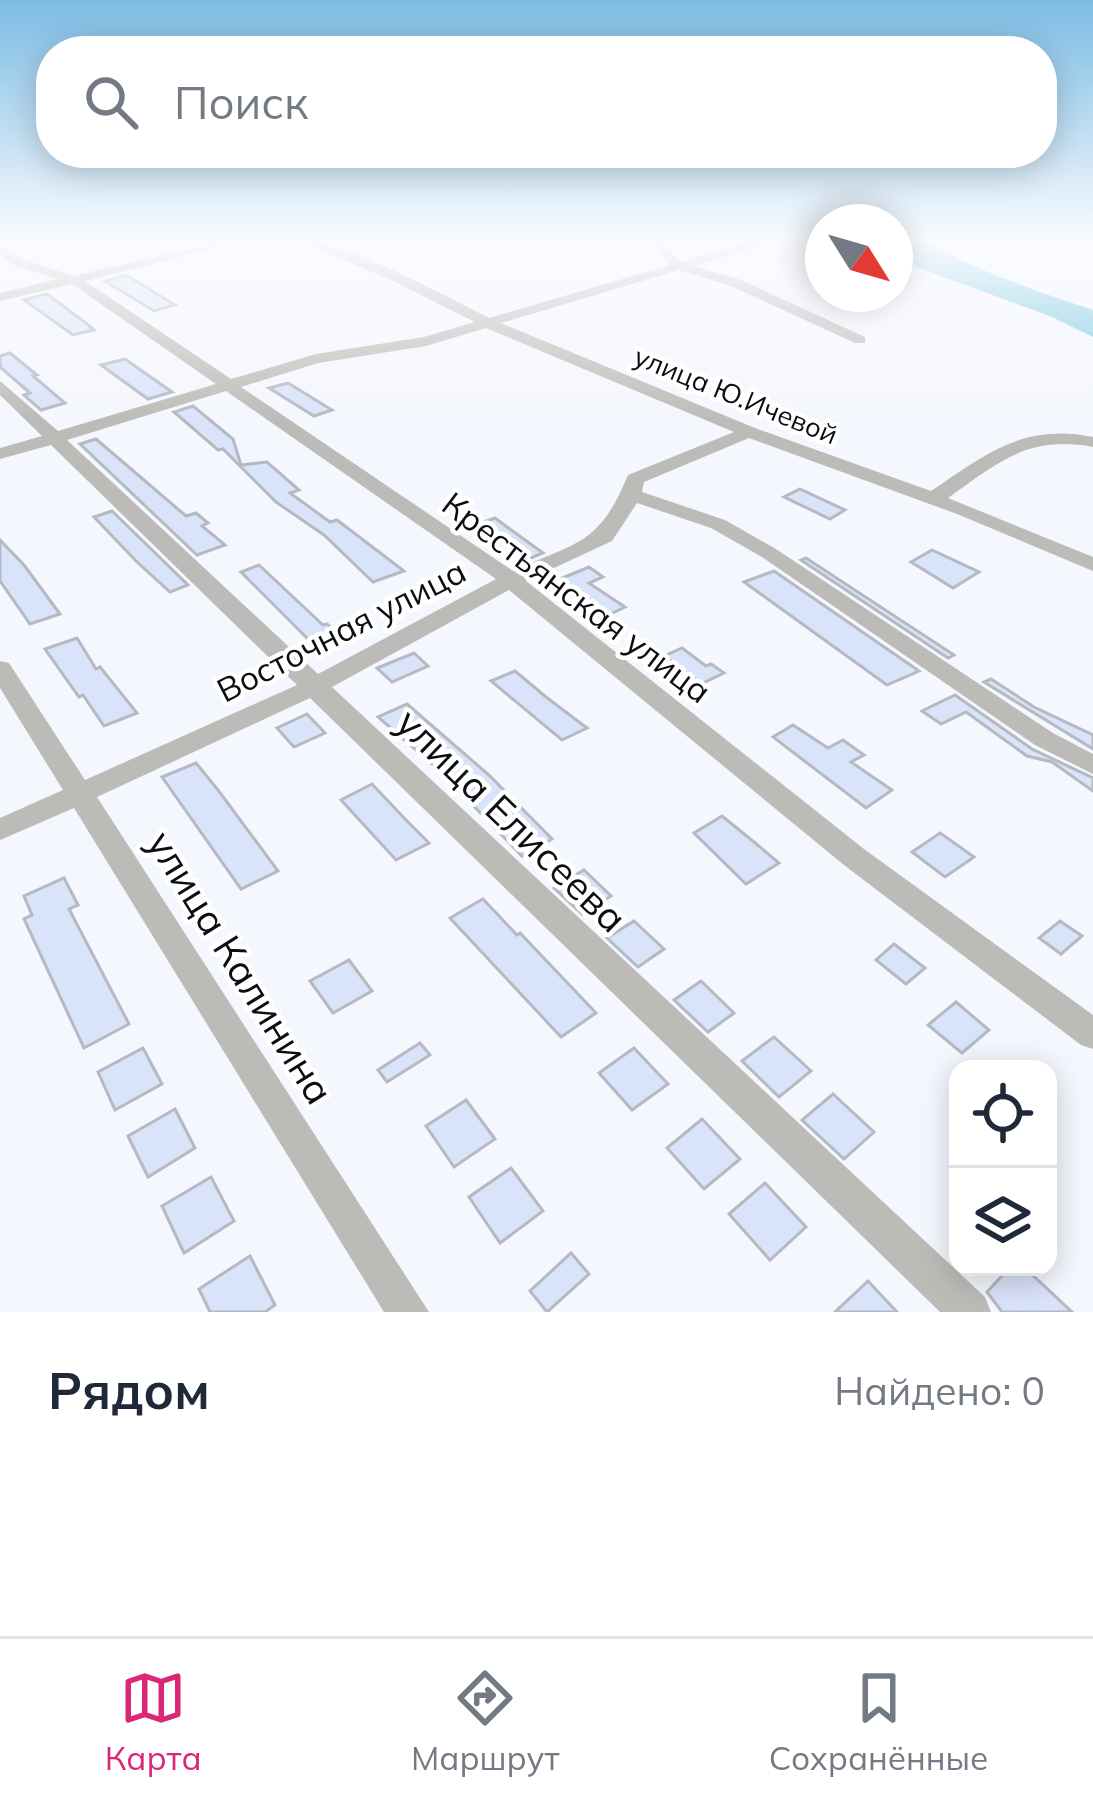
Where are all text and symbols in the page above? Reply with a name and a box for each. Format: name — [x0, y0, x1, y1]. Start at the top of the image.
search box — [36, 36, 1057, 168]
icon: search — [78, 69, 144, 135]
text: Поиск — [174, 74, 308, 130]
north arrow — [805, 204, 913, 312]
street label: улица Ю.Ичевой — [629, 339, 843, 451]
street label: Крестьянская улица — [435, 483, 719, 711]
street label: Восточная улица — [210, 550, 472, 710]
street label: улица Елисеева — [387, 698, 637, 942]
street label: улица Калинина — [137, 821, 345, 1113]
map controls — [949, 1060, 1057, 1276]
button: locate — [949, 1060, 1057, 1168]
button: layers — [949, 1168, 1057, 1276]
text: Рядом — [48, 1358, 210, 1422]
text: Найдено: 0 — [834, 1366, 1045, 1415]
tab: Карта — [105, 1665, 202, 1778]
tab: Маршрут — [411, 1665, 559, 1778]
tab: Сохранённые — [769, 1665, 988, 1778]

